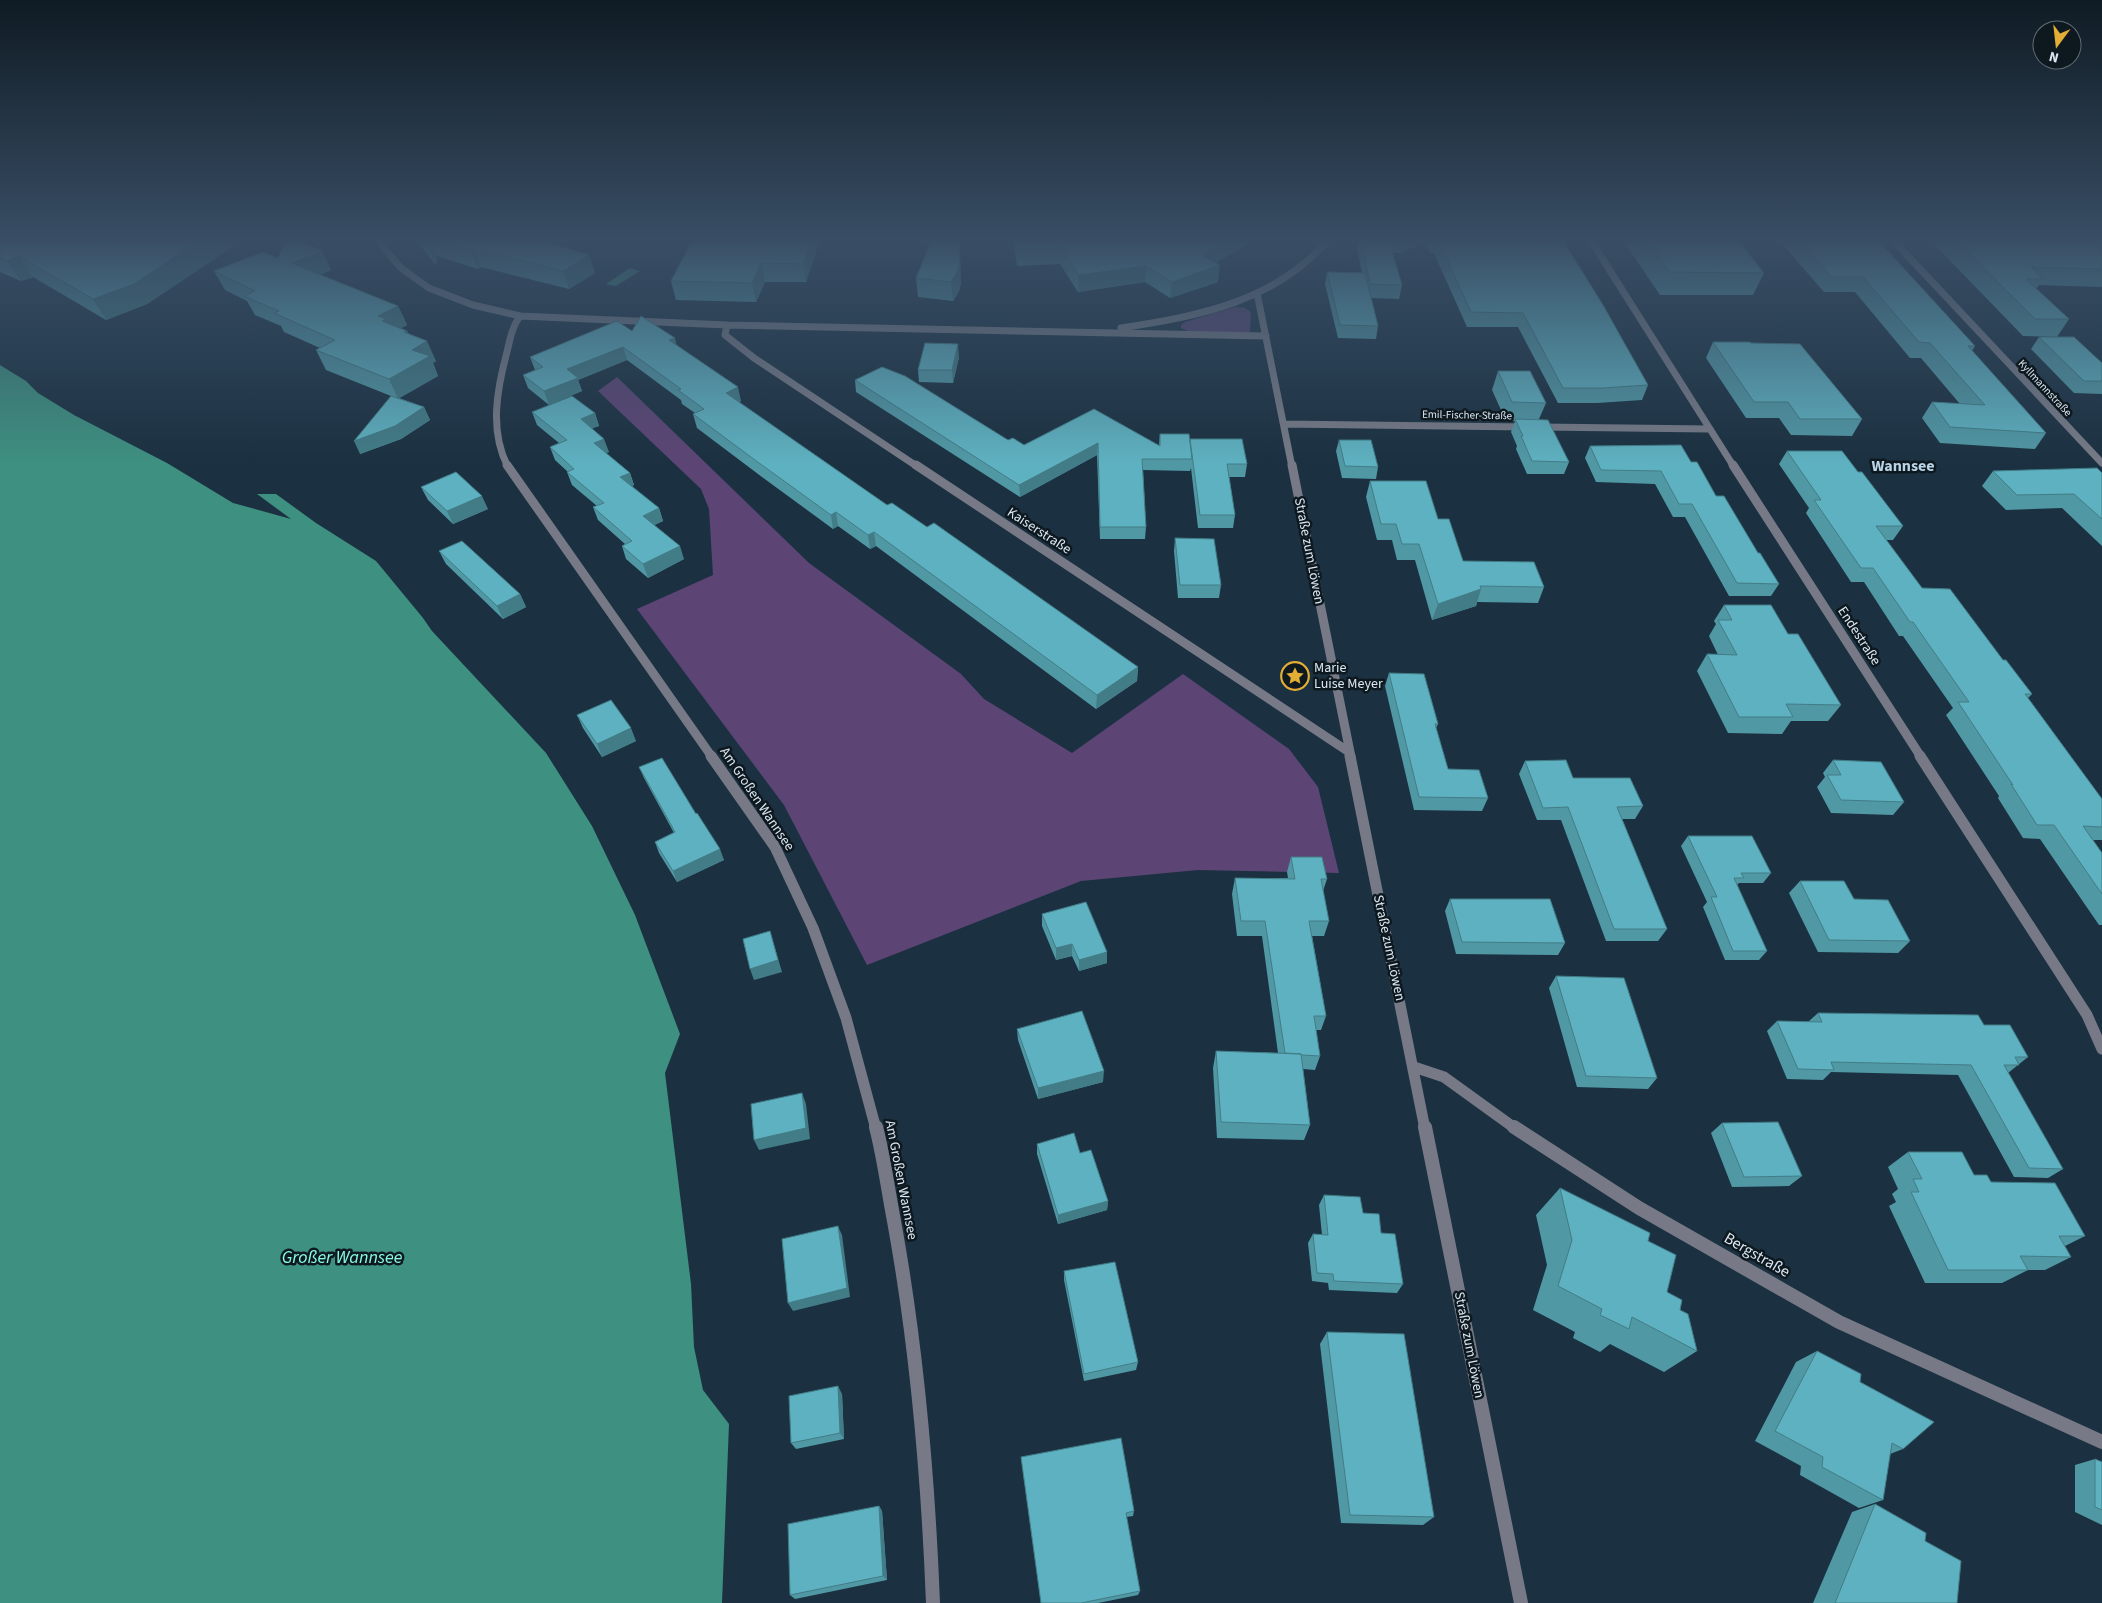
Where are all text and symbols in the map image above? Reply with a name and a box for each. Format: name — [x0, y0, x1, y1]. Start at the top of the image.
north arrow — [2032, 20, 2082, 70]
text: N — [2047, 46, 2061, 67]
street label: Kyllmannstraße — [2015, 356, 2076, 420]
street label: Emil-Fischer-Straße — [1422, 407, 1513, 423]
district label: Wannsee — [1871, 455, 1935, 477]
street label: Straße zum Löwen — [1289, 496, 1329, 606]
street label: Kaiserstraße — [1003, 503, 1075, 559]
street label: Endestraße — [1832, 603, 1886, 669]
place label: Marie Luise Meyer — [1314, 658, 1383, 694]
place icon: Marie Luise Meyer — [1280, 661, 1310, 691]
street label: Am Großen Wannsee — [715, 743, 799, 855]
street label: Straße zum Löwen — [1368, 893, 1410, 1003]
street label: Am Großen Wannsee — [880, 1119, 922, 1242]
street label: Bergstraße — [1720, 1227, 1794, 1283]
water label: Großer Wannsee — [282, 1245, 403, 1270]
street label: Straße zum Löwen — [1449, 1290, 1489, 1400]

